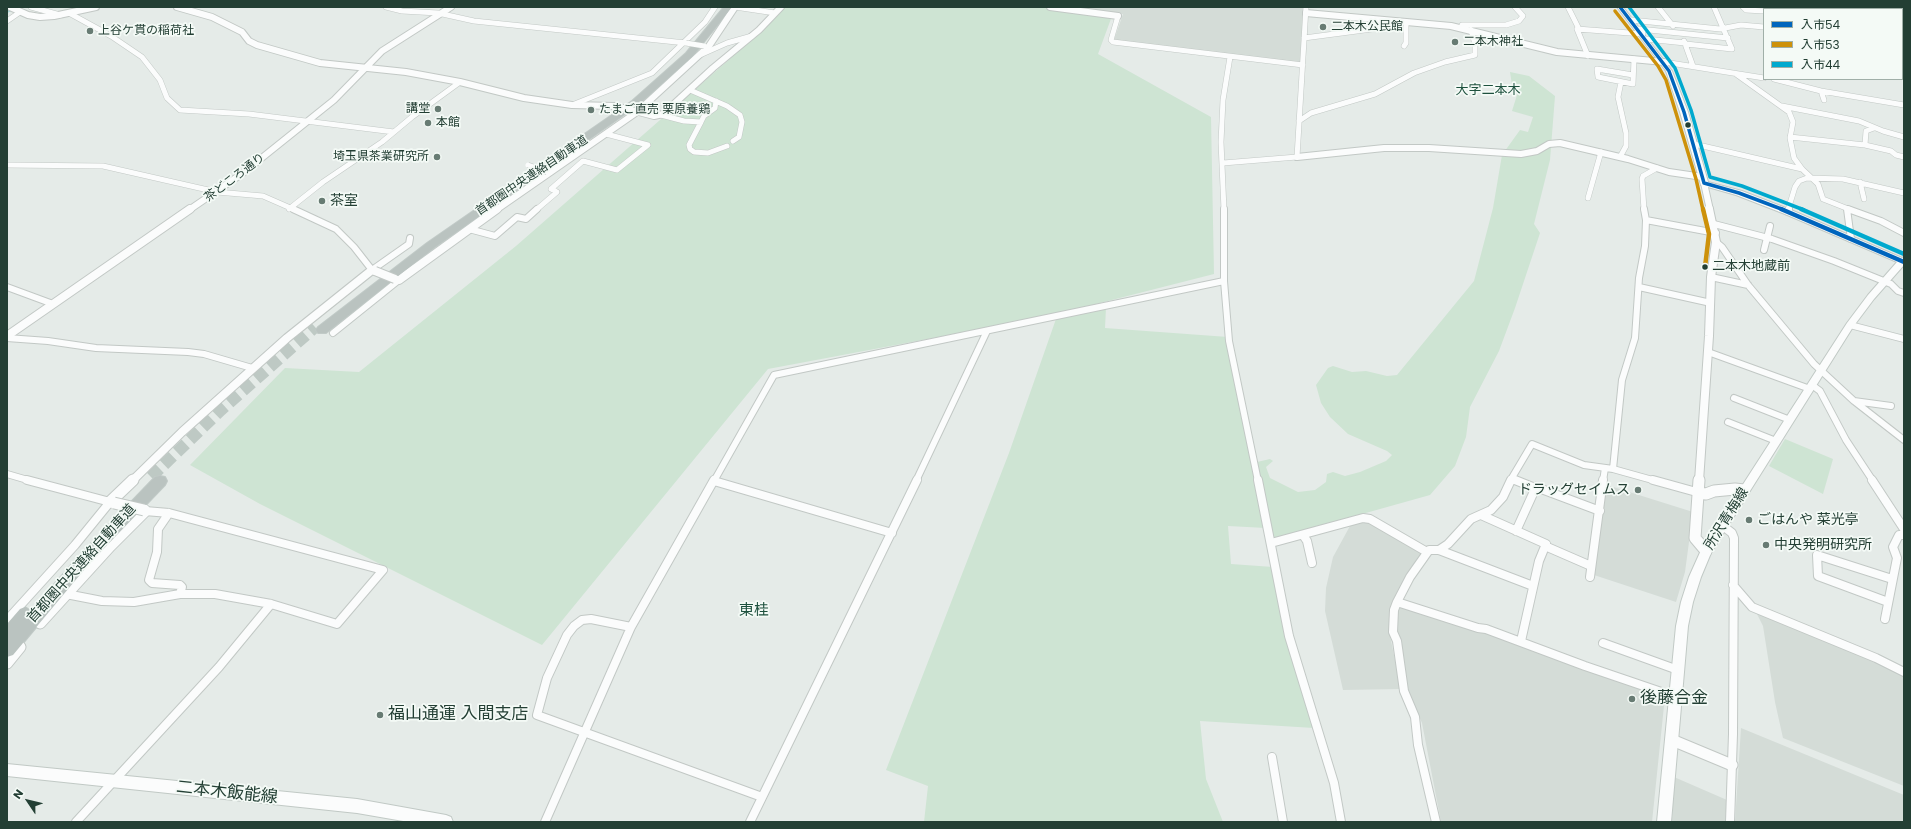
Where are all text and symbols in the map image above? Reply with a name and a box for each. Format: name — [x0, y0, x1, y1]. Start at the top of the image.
legend — [1763, 8, 1903, 80]
text: 入市54 — [1801, 16, 1840, 33]
place label: 二本木公民館 — [1331, 20, 1403, 34]
marker: 二本木公民館 — [1318, 22, 1328, 32]
place label: 上谷ケ貫の稲荷社 — [98, 24, 194, 38]
marker: 上谷ケ貫の稲荷社 — [85, 26, 95, 36]
place label: 二本木神社 — [1463, 35, 1523, 49]
text: 入市53 — [1801, 36, 1840, 53]
marker: 二本木神社 — [1450, 37, 1460, 47]
text: 入市44 — [1801, 56, 1840, 73]
district label: 大字二本木 — [1456, 83, 1520, 99]
place label: 講堂 — [406, 102, 430, 116]
place label: たまご直売 栗原養鶏 — [599, 103, 710, 117]
marker: 講堂 — [433, 104, 443, 114]
marker: たまご直売 栗原養鶏 — [586, 105, 596, 115]
place label: 本館 — [436, 116, 460, 130]
marker: 本館 — [423, 118, 433, 128]
unlabelled marker — [1683, 120, 1693, 130]
street label: 首都圏中央連絡自動車道 — [473, 133, 591, 219]
place label: 埼玉県茶業研究所 — [333, 150, 429, 164]
street label: 茶どころ通り — [202, 151, 268, 205]
marker: 埼玉県茶業研究所 — [432, 152, 442, 162]
place label: 茶室 — [330, 193, 358, 209]
marker: 茶室 — [317, 196, 327, 206]
place label: 二本木地蔵前 — [1712, 259, 1790, 275]
marker: 二本木地蔵前 — [1700, 262, 1710, 272]
place label: ドラッグセイムス — [1518, 482, 1630, 498]
marker: ドラッグセイムス — [1633, 485, 1643, 495]
street label: 所沢青梅線 — [1701, 485, 1753, 553]
street label: 首都圏中央連絡自動車道 — [24, 501, 140, 627]
place label: ごはんや 菜光亭 — [1757, 512, 1859, 528]
marker: ごはんや 菜光亭 — [1744, 515, 1754, 525]
place label: 中央発明研究所 — [1774, 537, 1872, 553]
marker: 中央発明研究所 — [1761, 540, 1771, 550]
district label: 東桂 — [739, 602, 769, 620]
place label: 後藤合金 — [1640, 689, 1708, 709]
marker: 後藤合金 — [1627, 694, 1637, 704]
place label: 福山通運 入間支店 — [388, 705, 529, 725]
marker: 福山通運 入間支店 — [375, 710, 385, 720]
street label: 二本木飯能線 — [175, 778, 279, 808]
north arrow — [8, 781, 48, 821]
text: N — [9, 786, 27, 802]

